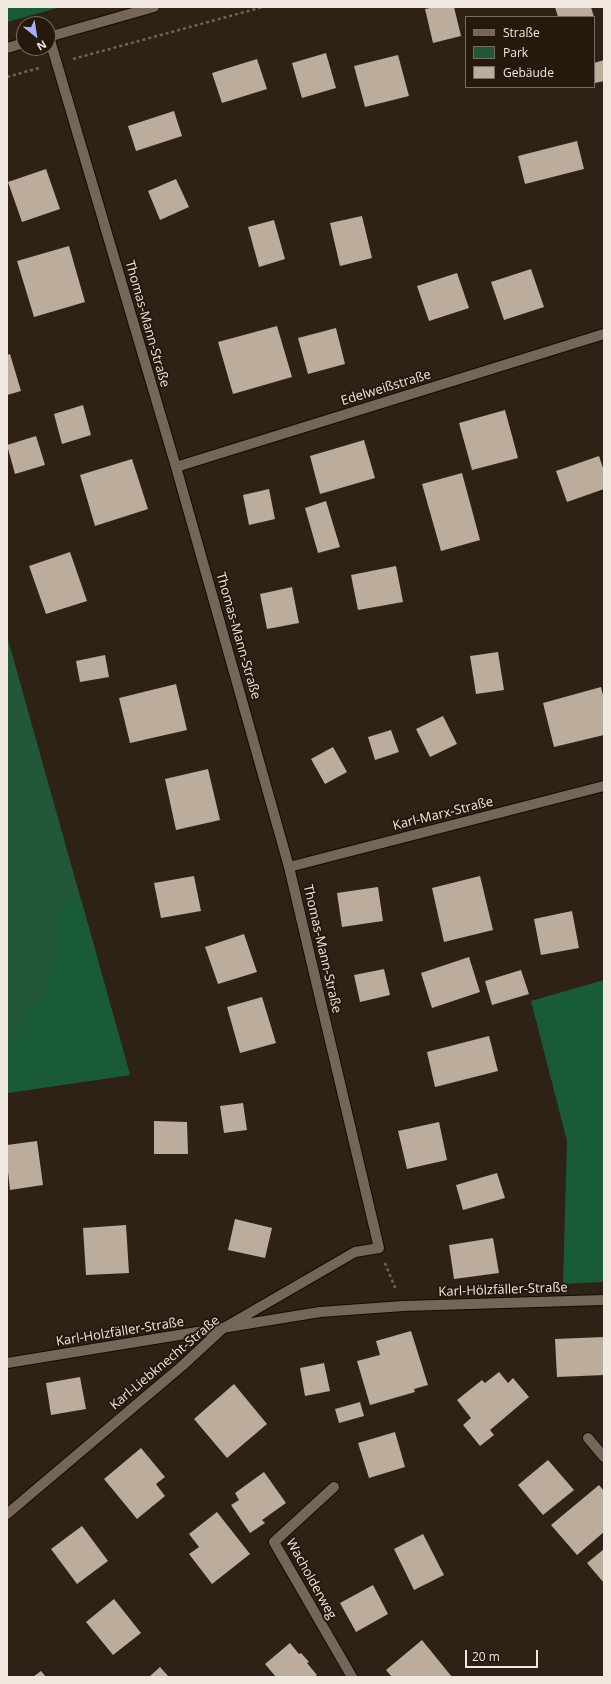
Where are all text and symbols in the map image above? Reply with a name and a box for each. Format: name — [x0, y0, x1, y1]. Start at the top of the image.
north arrow — [16, 16, 56, 56]
legend — [465, 16, 595, 88]
text: Straße — [503, 24, 540, 41]
text: N — [34, 37, 49, 55]
text: Park — [503, 44, 528, 61]
text: Gebäude — [503, 64, 554, 81]
street label: Thomas-Mann-Straße — [121, 259, 173, 389]
street label: Edelweißstraße — [339, 367, 433, 409]
street label: Thomas-Mann-Straße — [212, 571, 264, 701]
street label: Karl-Marx-Straße — [391, 794, 495, 834]
street label: Thomas-Mann-Straße — [300, 883, 344, 1015]
street label: Karl-Hölzfäller-Straße — [438, 1280, 568, 1300]
street label: Karl-Liebknecht-Straße — [107, 1313, 223, 1413]
street label: Karl-Holzfäller-Straße — [55, 1314, 185, 1350]
street label: Wacholderweg — [282, 1536, 340, 1622]
scale bar — [467, 1642, 540, 1668]
text: 20 m — [472, 1648, 500, 1665]

